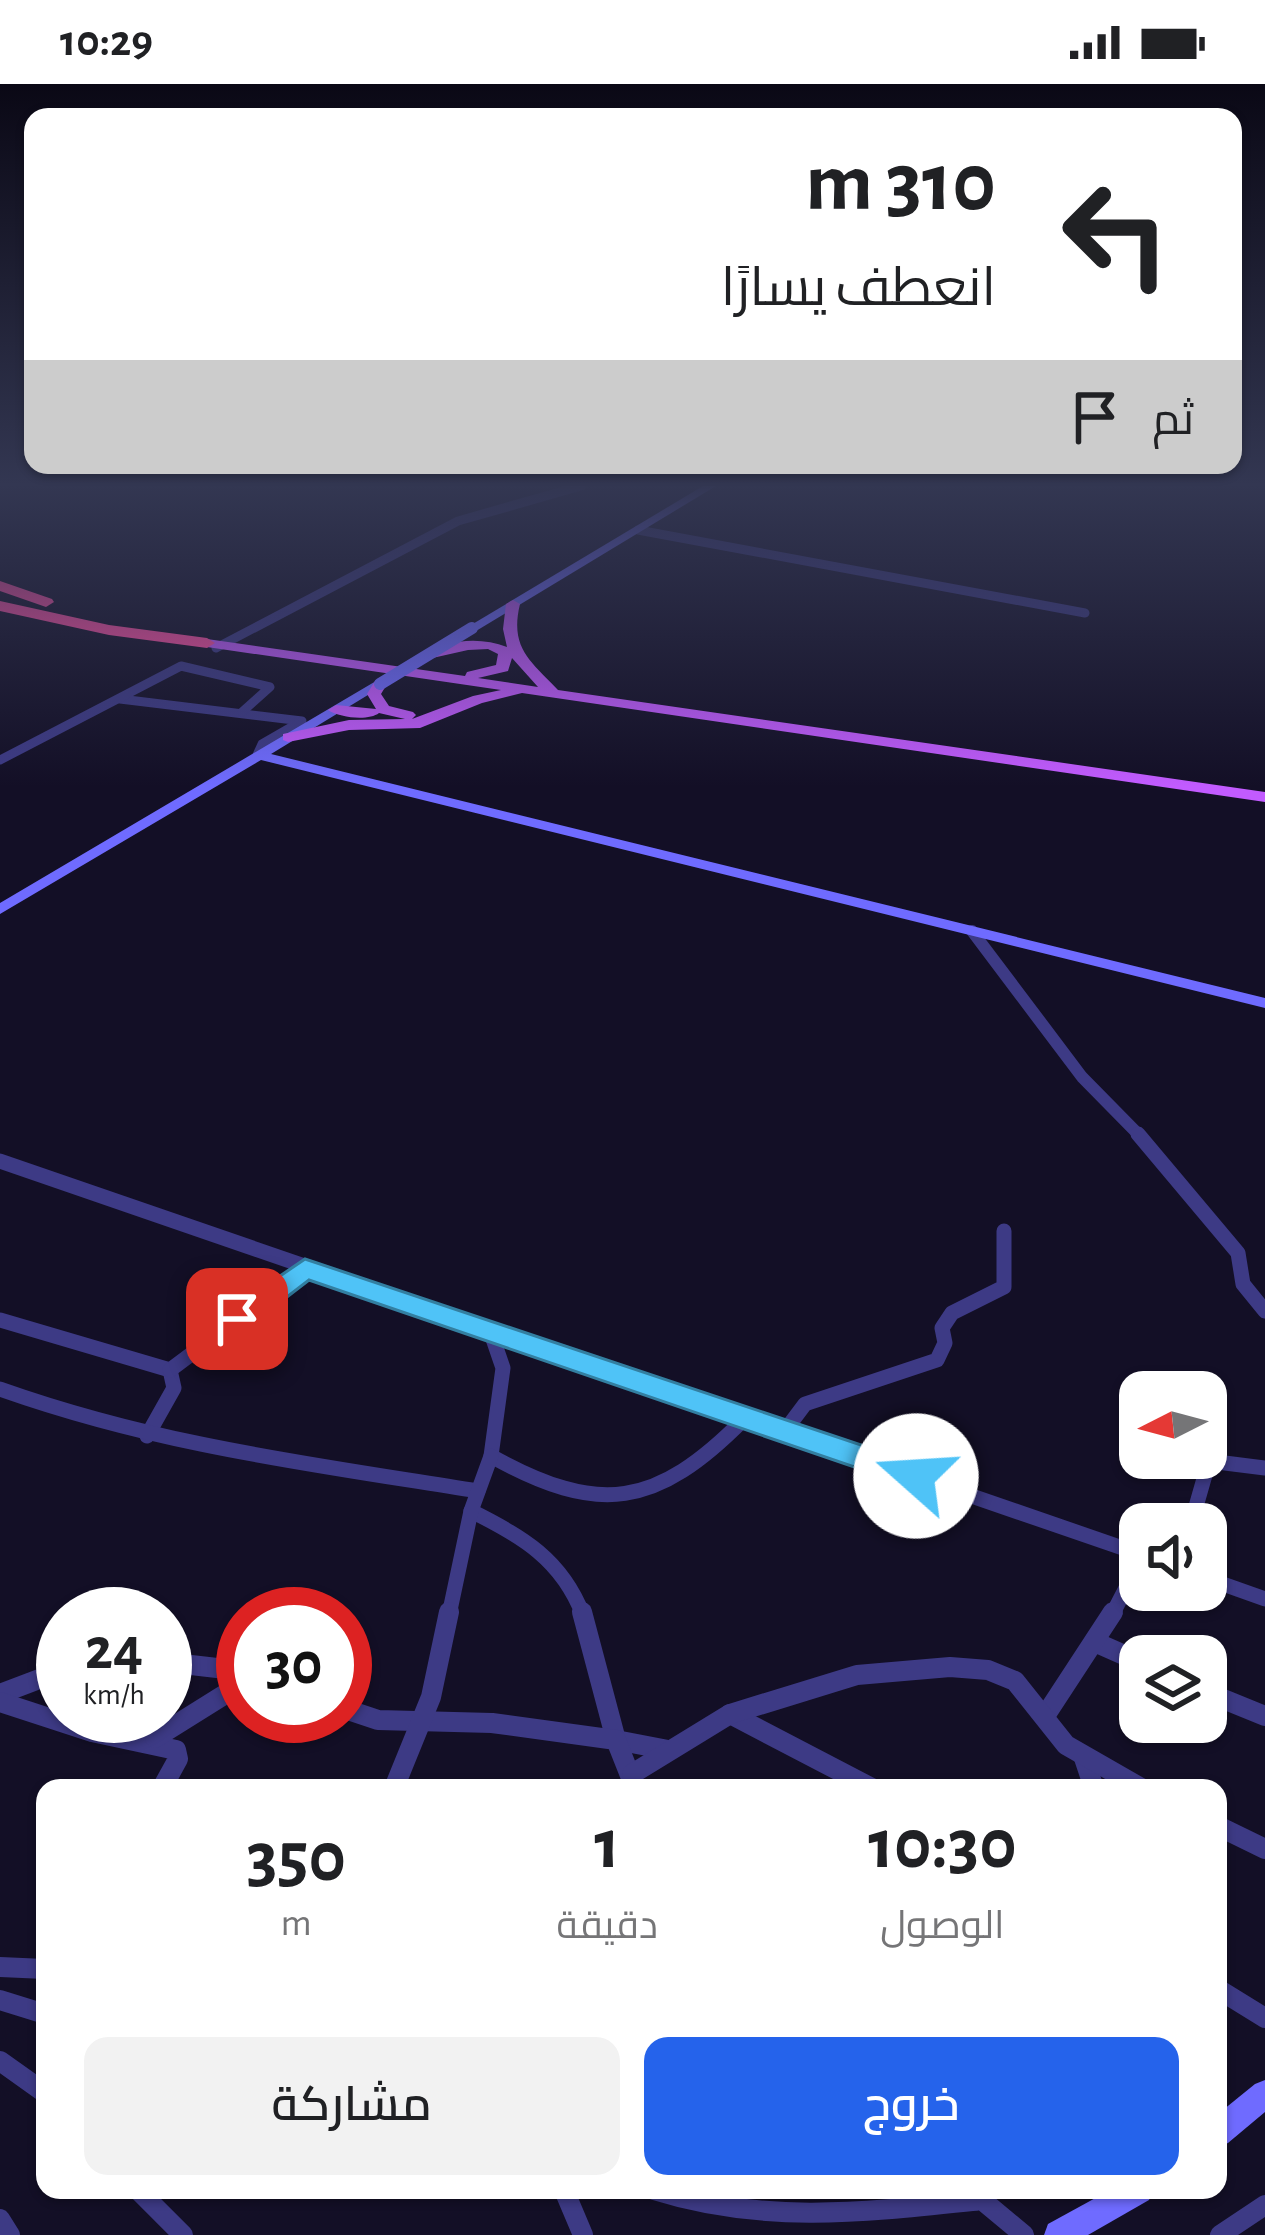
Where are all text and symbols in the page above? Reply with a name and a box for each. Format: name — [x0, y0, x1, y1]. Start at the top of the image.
text: 10:29 — [60, 19, 153, 64]
text: 310 m — [805, 142, 996, 226]
icon: left — [1038, 156, 1194, 312]
text: انعطف يسارًا — [721, 262, 996, 316]
icon: arrive — [1062, 384, 1128, 450]
text: ثم — [1152, 398, 1194, 443]
pin — [186, 1268, 288, 1370]
icon: arrive — [204, 1286, 270, 1352]
north arrow — [1119, 1371, 1227, 1479]
map controls — [1119, 1371, 1227, 1743]
position arrow — [853, 1413, 979, 1539]
button: sound — [1119, 1503, 1227, 1611]
speed limit sign: 30 — [216, 1587, 372, 1743]
text: 24 — [85, 1620, 143, 1680]
button: layers — [1119, 1635, 1227, 1743]
text: km/h — [83, 1680, 145, 1710]
text: 1 — [594, 1809, 620, 1881]
text: 10:30 — [868, 1809, 1017, 1881]
text: 350 — [246, 1822, 346, 1894]
text: m — [281, 1904, 312, 1943]
text: دقيقة — [556, 1907, 658, 1946]
text: الوصول — [880, 1907, 1005, 1946]
button: مشاركة — [84, 2037, 620, 2175]
button: خروج — [644, 2037, 1179, 2175]

